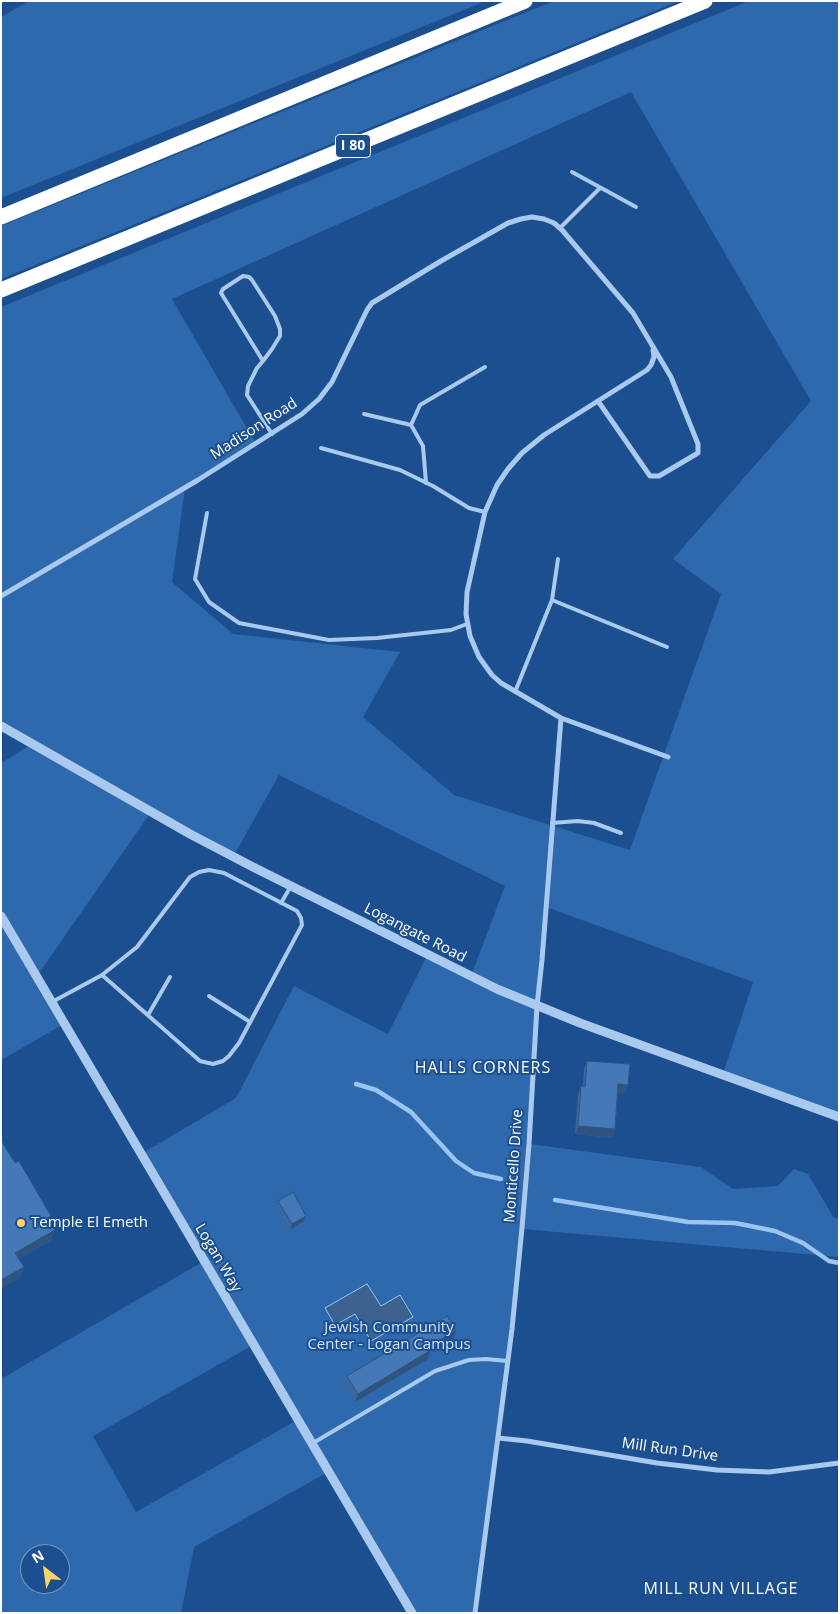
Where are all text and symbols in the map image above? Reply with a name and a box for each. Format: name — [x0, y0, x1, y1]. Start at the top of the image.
road number: I 80 — [336, 134, 370, 158]
street label: Madison Road — [207, 394, 301, 464]
street label: Logangate Road — [361, 899, 469, 967]
district label: HALLS CORNERS — [413, 1058, 553, 1078]
street label: Monticello Drive — [501, 1109, 527, 1223]
place label: Temple El Emeth — [31, 1214, 148, 1232]
marker: Temple El Emeth — [15, 1217, 27, 1229]
street label: Logan Way — [191, 1221, 245, 1295]
park label: Jewish Community Center - Logan Campus — [307, 1319, 471, 1354]
street label: Mill Run Drive — [621, 1434, 719, 1466]
north arrow — [20, 1544, 70, 1594]
text: N — [28, 1545, 47, 1568]
district label: MILL RUN VILLAGE — [642, 1579, 800, 1599]

